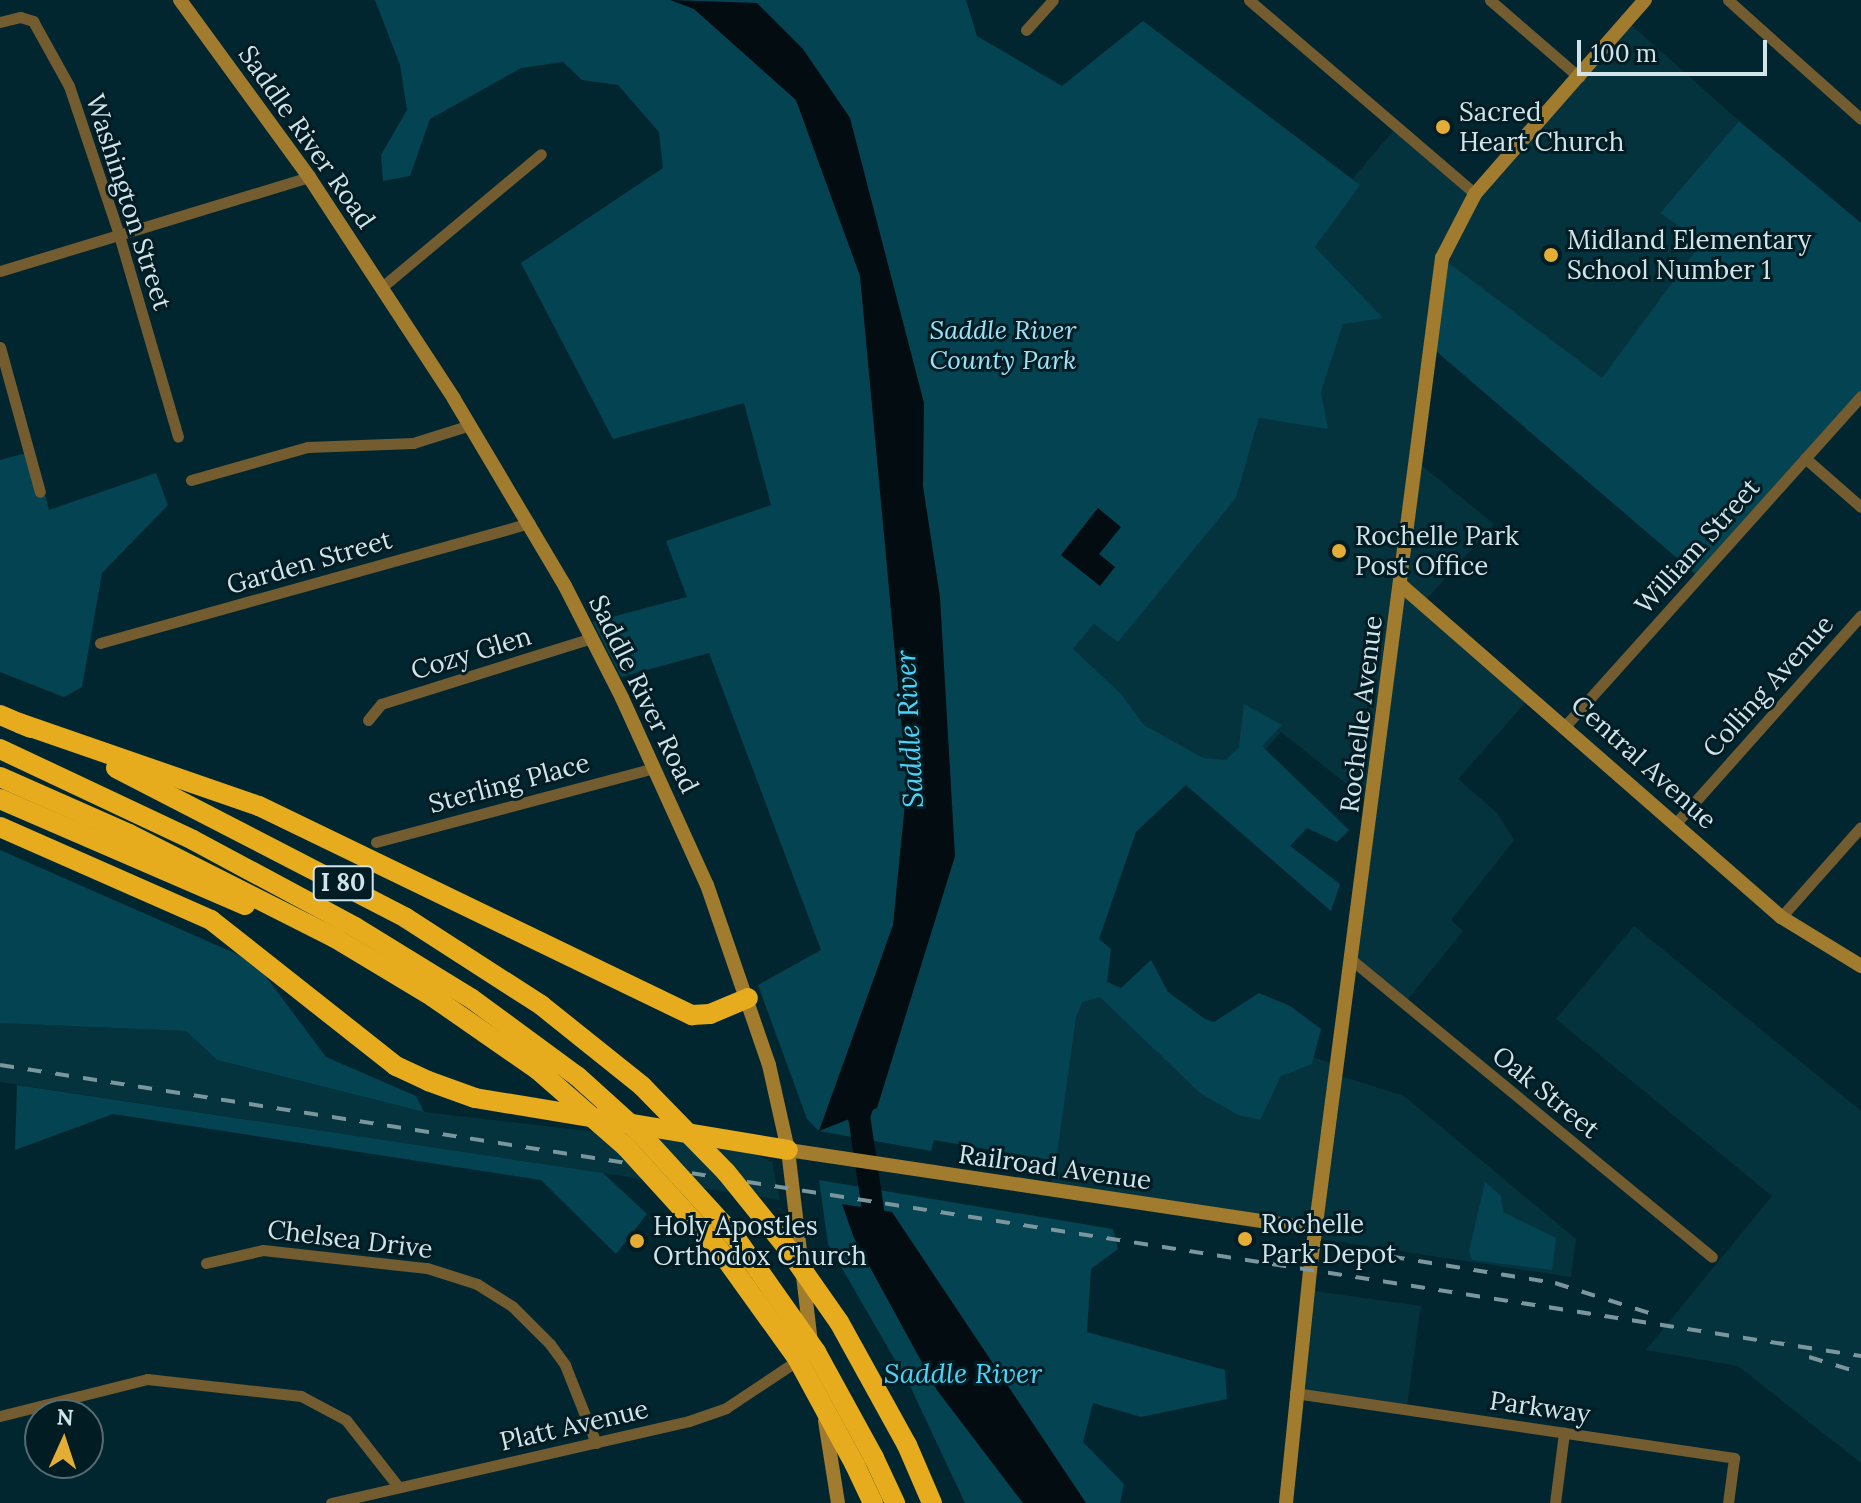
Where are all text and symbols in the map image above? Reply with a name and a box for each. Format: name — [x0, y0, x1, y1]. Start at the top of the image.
scale bar — [1581, 24, 1771, 74]
text: 100 m — [1591, 38, 1657, 69]
street label: Saddle River Road — [232, 39, 382, 235]
street label: Washington Street — [79, 90, 179, 314]
place label: Sacred Heart Church — [1459, 96, 1624, 158]
marker: Sacred Heart Church — [1434, 118, 1452, 136]
place label: Midland Elementary School Number 1 — [1567, 224, 1812, 286]
marker: Midland Elementary School Number 1 — [1542, 246, 1560, 264]
park label: Saddle River County Park — [929, 314, 1077, 376]
street label: William Street — [1628, 472, 1766, 620]
place label: Rochelle Park Post Office — [1355, 520, 1519, 582]
street label: Garden Street — [223, 524, 395, 600]
marker: Rochelle Park Post Office — [1330, 542, 1348, 560]
street label: Saddle River Road — [583, 590, 705, 798]
street label: Colling Avenue — [1696, 609, 1840, 763]
street label: Rochelle Avenue — [1333, 614, 1389, 814]
street label: Cozy Glen — [407, 620, 535, 686]
water label: Saddle River — [888, 649, 930, 809]
street label: Central Avenue — [1565, 689, 1723, 835]
street label: Sterling Place — [425, 747, 593, 819]
road number: I 80 — [311, 863, 375, 903]
street label: Oak Street — [1486, 1039, 1606, 1145]
street label: Railroad Avenue — [957, 1138, 1153, 1196]
place label: Rochelle Park Depot — [1261, 1208, 1396, 1270]
place label: Holy Apostles Orthodox Church — [653, 1210, 867, 1272]
street label: Chelsea Drive — [266, 1213, 434, 1265]
marker: Rochelle Park Depot — [1236, 1230, 1254, 1248]
marker: Holy Apostles Orthodox Church — [628, 1232, 646, 1250]
water label: Saddle River — [884, 1356, 1042, 1390]
street label: Parkway — [1488, 1384, 1592, 1430]
street label: Platt Avenue — [497, 1393, 651, 1457]
north arrow — [24, 1399, 104, 1479]
text: N — [56, 1403, 74, 1431]

